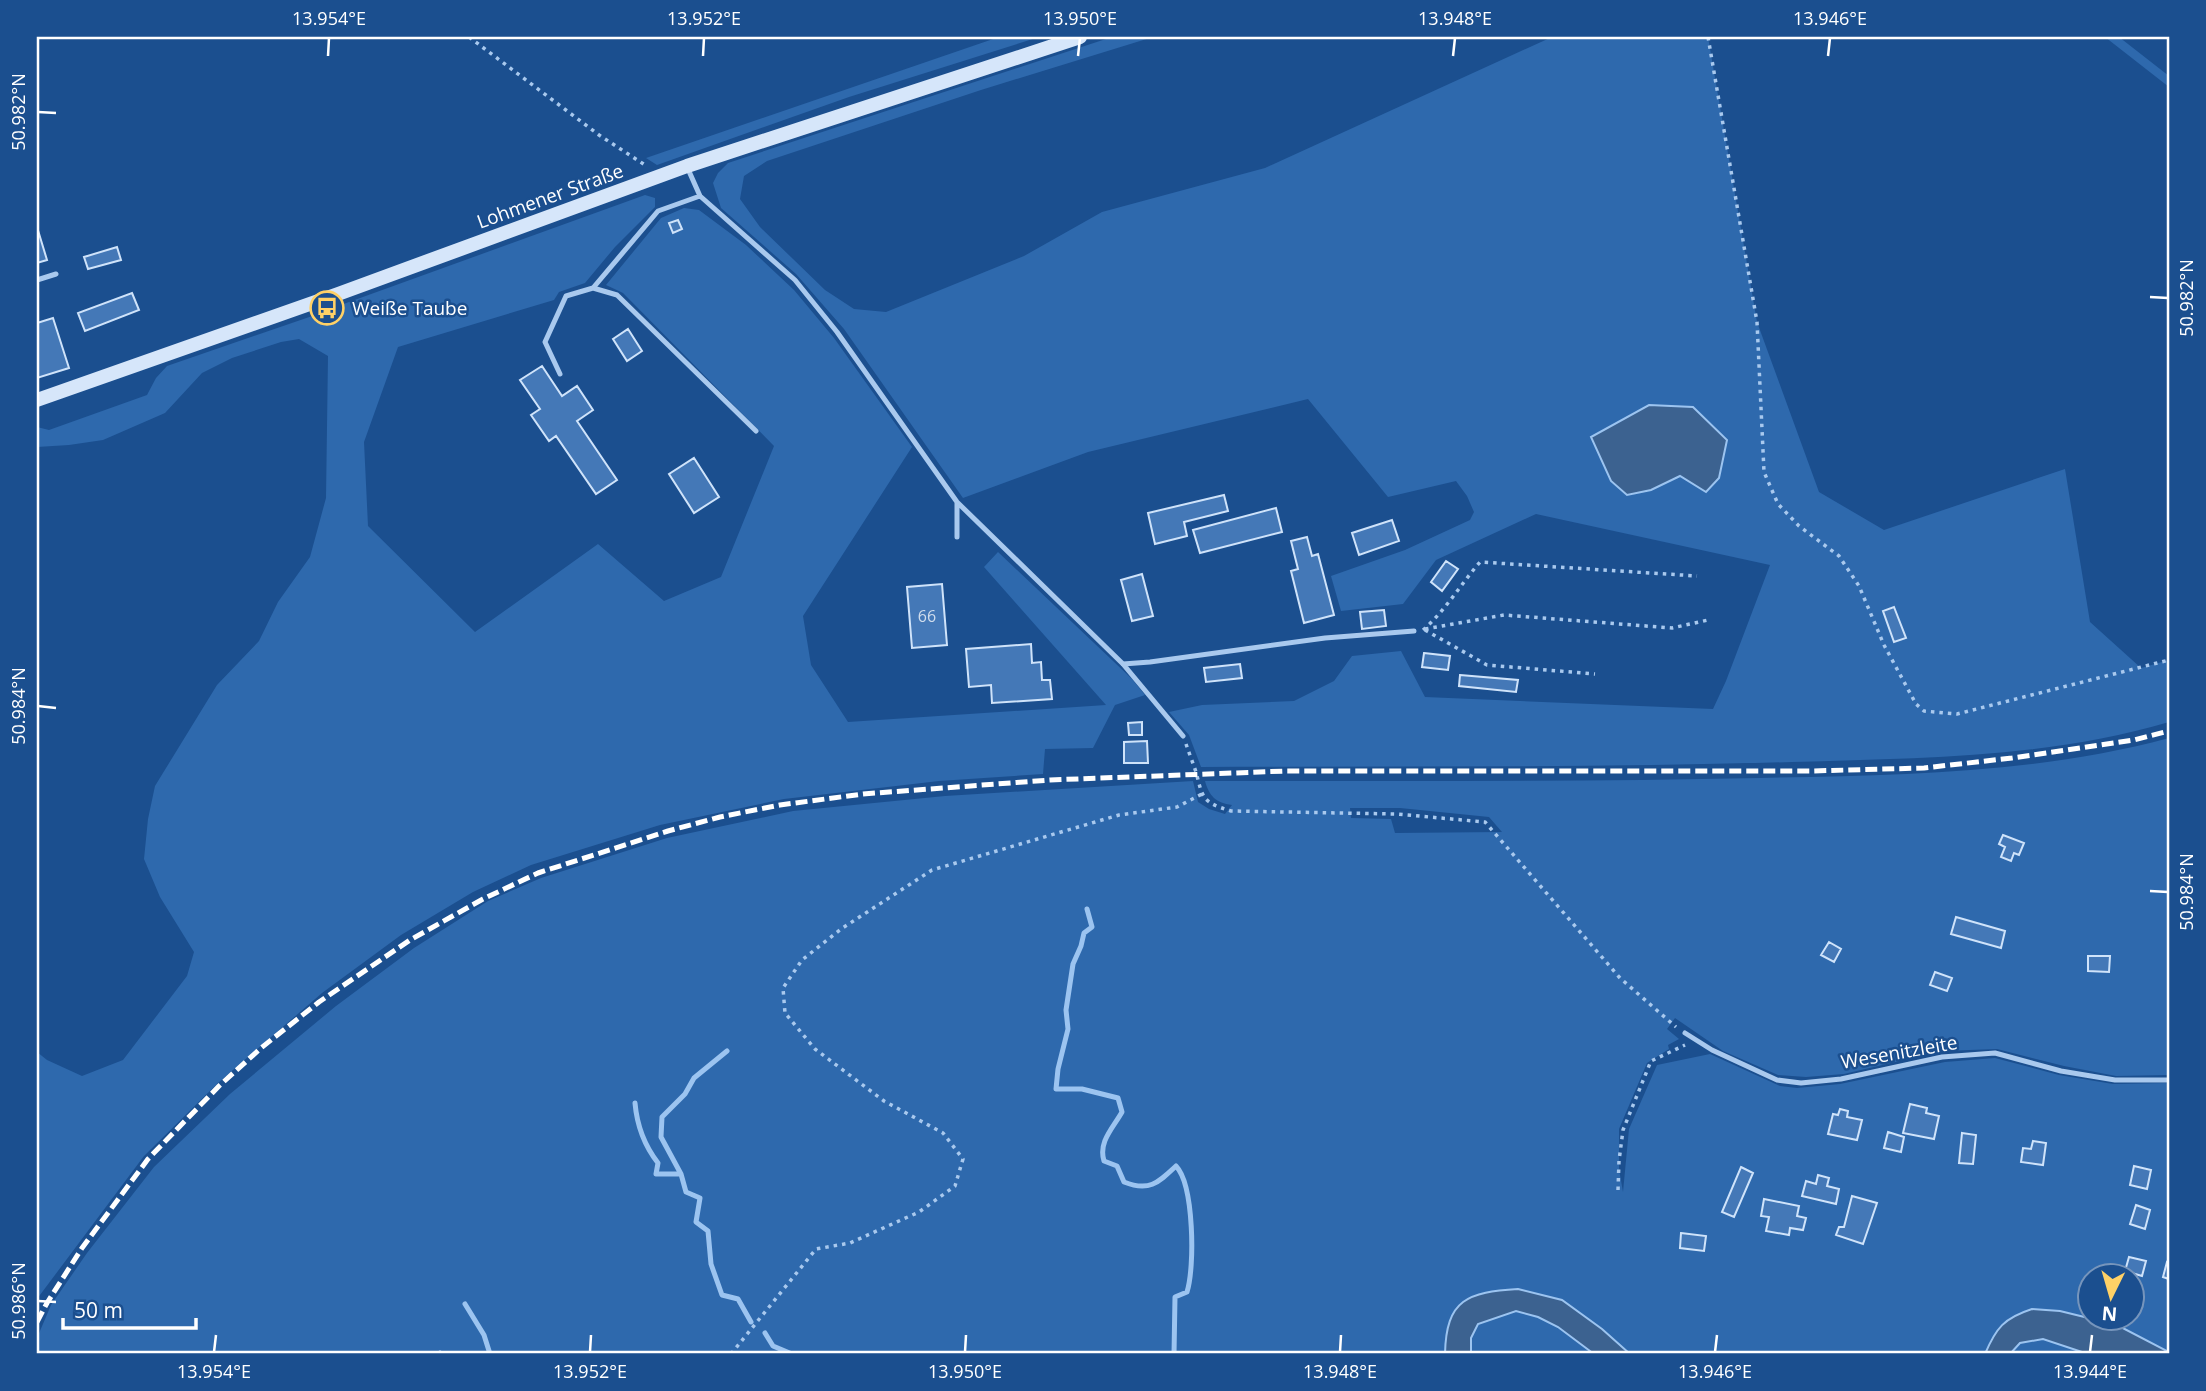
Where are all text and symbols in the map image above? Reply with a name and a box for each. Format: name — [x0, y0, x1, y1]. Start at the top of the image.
text: 13.954°E — [292, 6, 366, 30]
text: 13.952°E — [667, 6, 741, 30]
text: 13.950°E — [1043, 6, 1117, 30]
text: 13.948°E — [1418, 6, 1492, 30]
text: 13.946°E — [1793, 6, 1867, 30]
text: 50.982°N — [6, 73, 30, 151]
street label: Lohmener Straße — [473, 157, 627, 235]
text: 50.982°N — [2174, 259, 2198, 337]
bus stop icon: Weiße Taube — [308, 289, 346, 327]
place label: Weiße Taube — [352, 295, 467, 321]
house number: 66 — [918, 605, 936, 627]
text: 50.984°N — [6, 667, 30, 745]
text: 50.984°N — [2174, 853, 2198, 931]
street label: Wesenitzleite — [1839, 1029, 1959, 1075]
text: 50.986°N — [6, 1262, 30, 1340]
north arrow — [2076, 1262, 2146, 1332]
scale bar — [63, 1286, 196, 1330]
text: 50 m — [74, 1296, 123, 1324]
text: N — [2101, 1300, 2118, 1328]
text: 13.954°E — [177, 1359, 251, 1383]
text: 13.952°E — [553, 1359, 627, 1383]
text: 13.950°E — [928, 1359, 1002, 1383]
text: 13.948°E — [1303, 1359, 1377, 1383]
text: 13.946°E — [1678, 1359, 1752, 1383]
text: 13.944°E — [2053, 1359, 2127, 1383]

